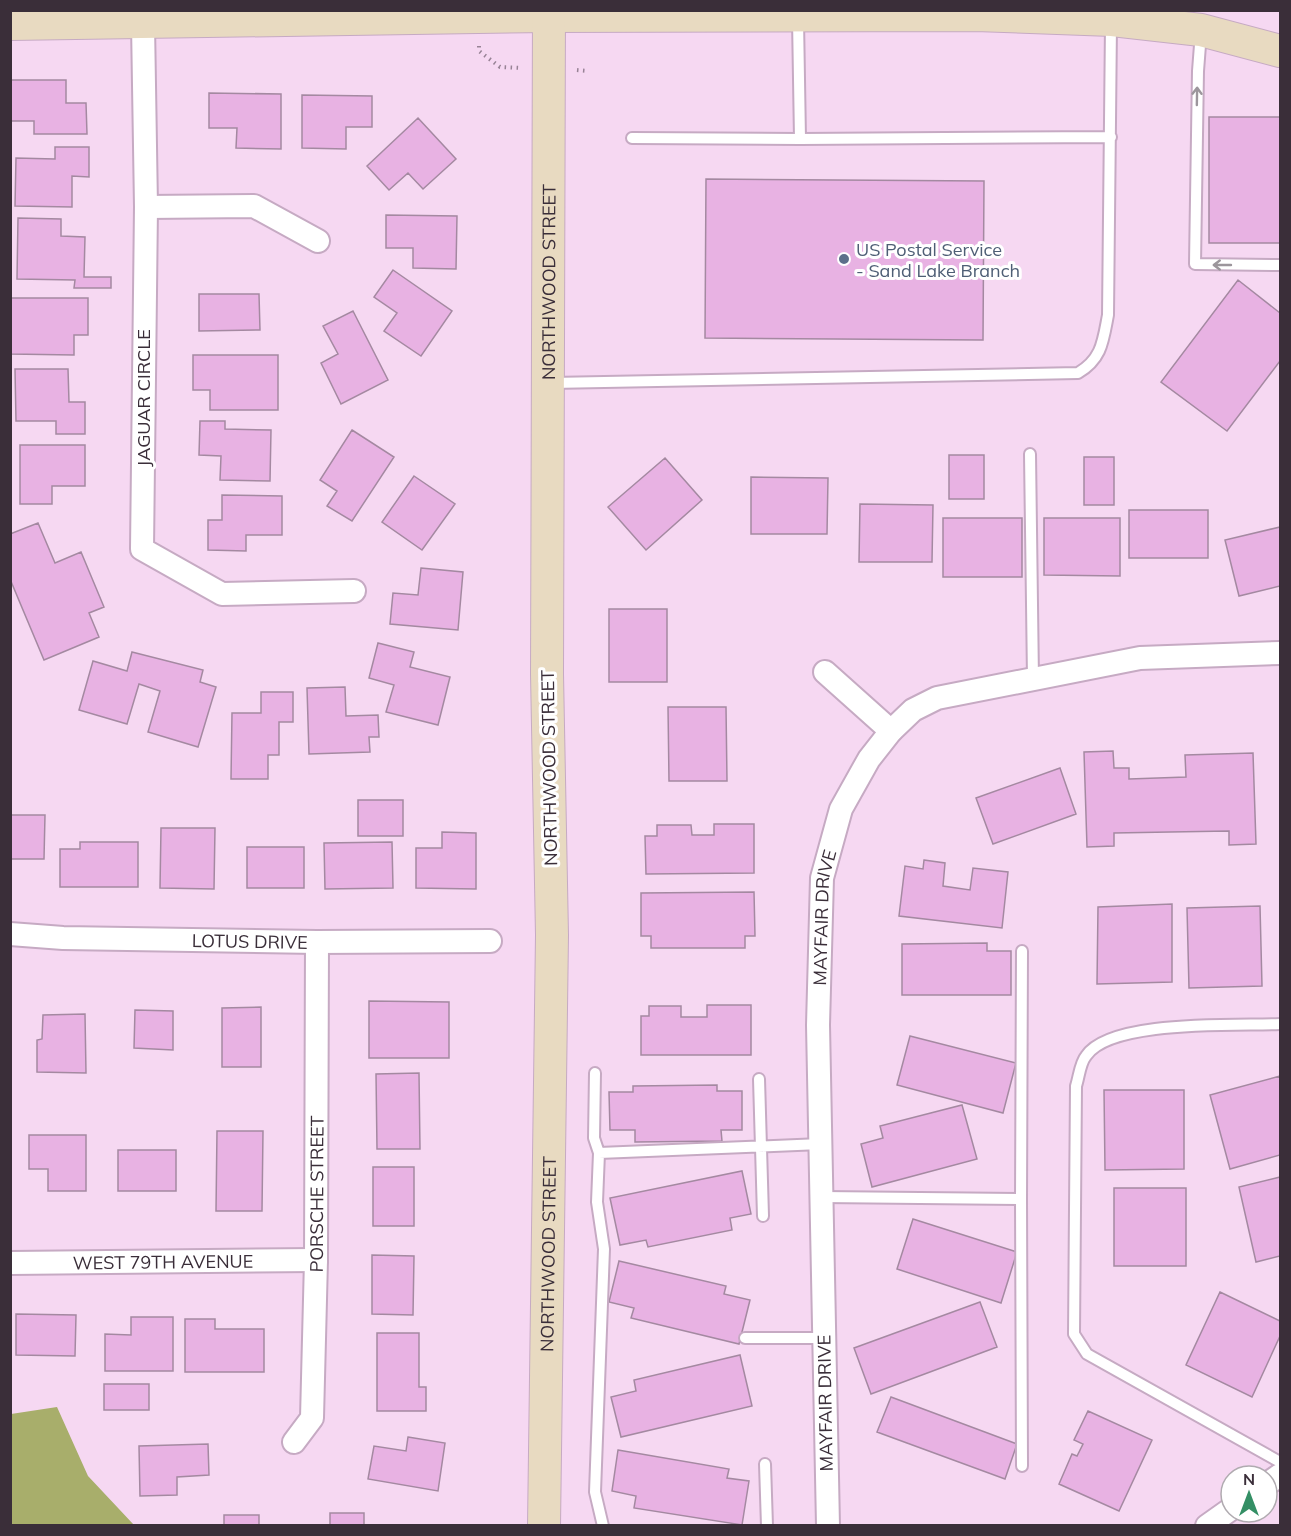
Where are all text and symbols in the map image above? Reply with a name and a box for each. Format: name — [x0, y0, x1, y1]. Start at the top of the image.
one-way arrow — [1191, 87, 1203, 107]
street label: NORTHWOOD STREET — [536, 184, 560, 380]
place label: US Postal Service - Sand Lake Branch — [856, 238, 1020, 282]
marker: US Postal Service - Sand Lake Branch — [837, 252, 851, 266]
one-way arrow — [1213, 259, 1233, 271]
street label: JAGUAR CIRCLE — [132, 329, 155, 467]
street label: NORTHWOOD STREET — [536, 670, 562, 866]
street label: MAYFAIR DRIVE — [808, 847, 841, 986]
street label: LOTUS DRIVE — [192, 929, 308, 953]
street label: PORSCHE STREET — [304, 1116, 328, 1273]
street label: NORTHWOOD STREET — [535, 1156, 561, 1352]
street label: WEST 79TH AVENUE — [73, 1249, 253, 1274]
street label: MAYFAIR DRIVE — [812, 1335, 838, 1471]
north arrow — [1219, 1464, 1279, 1524]
text: N — [1243, 1469, 1255, 1489]

